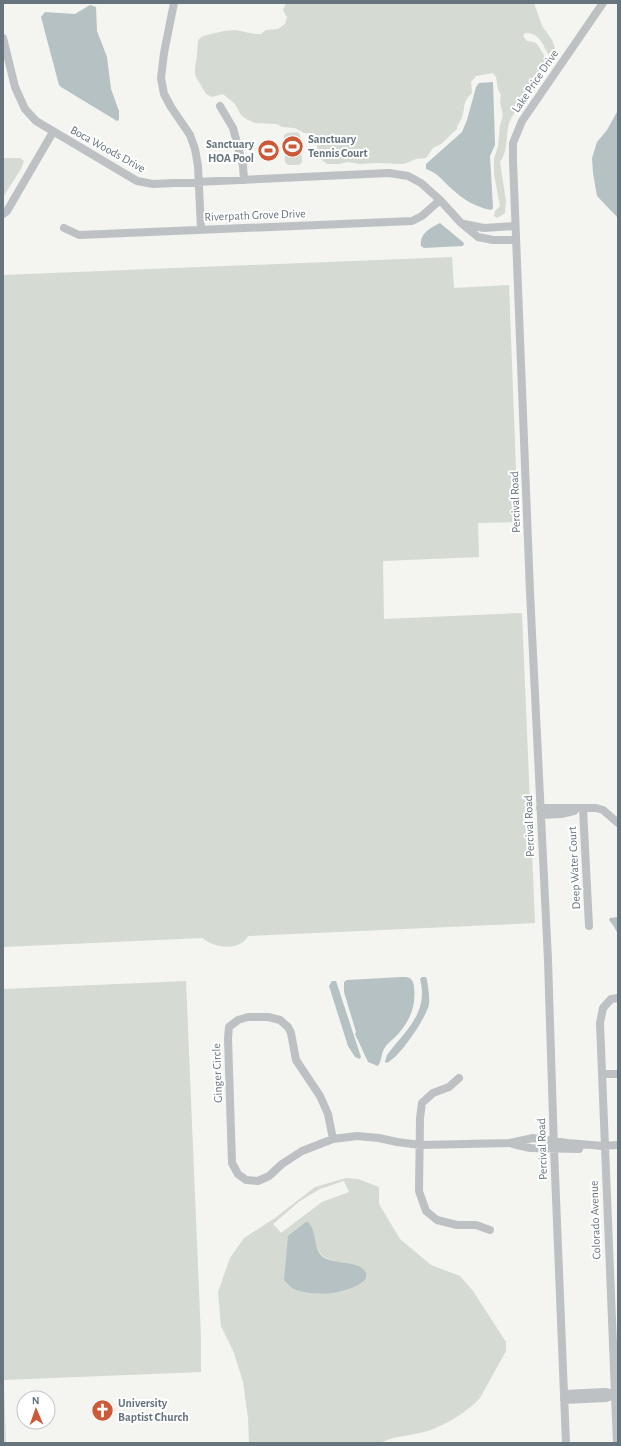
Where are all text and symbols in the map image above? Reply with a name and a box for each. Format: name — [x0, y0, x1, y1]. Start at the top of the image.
street label: Lake Price Drive — [510, 47, 560, 115]
street label: Boca Woods Drive — [68, 123, 148, 175]
sports icon: Sanctuary Tennis Court — [280, 133, 306, 159]
place label: Sanctuary Tennis Court — [308, 133, 368, 159]
place label: Sanctuary HOA Pool — [206, 138, 255, 164]
sports icon: Sanctuary HOA Pool — [256, 138, 282, 164]
street label: Riverpath Grove Drive — [204, 207, 306, 223]
street label: Percival Road — [508, 471, 522, 533]
street label: Percival Road — [522, 795, 536, 857]
street label: Deep Water Court — [566, 826, 582, 910]
street label: Ginger Circle — [210, 1043, 224, 1103]
street label: Percival Road — [535, 1118, 549, 1180]
street label: Colorado Avenue — [588, 1180, 602, 1260]
north arrow — [16, 1390, 56, 1430]
text: N — [32, 1395, 40, 1406]
church icon: University Baptist Church — [90, 1397, 116, 1423]
place label: University Baptist Church — [118, 1397, 189, 1423]

